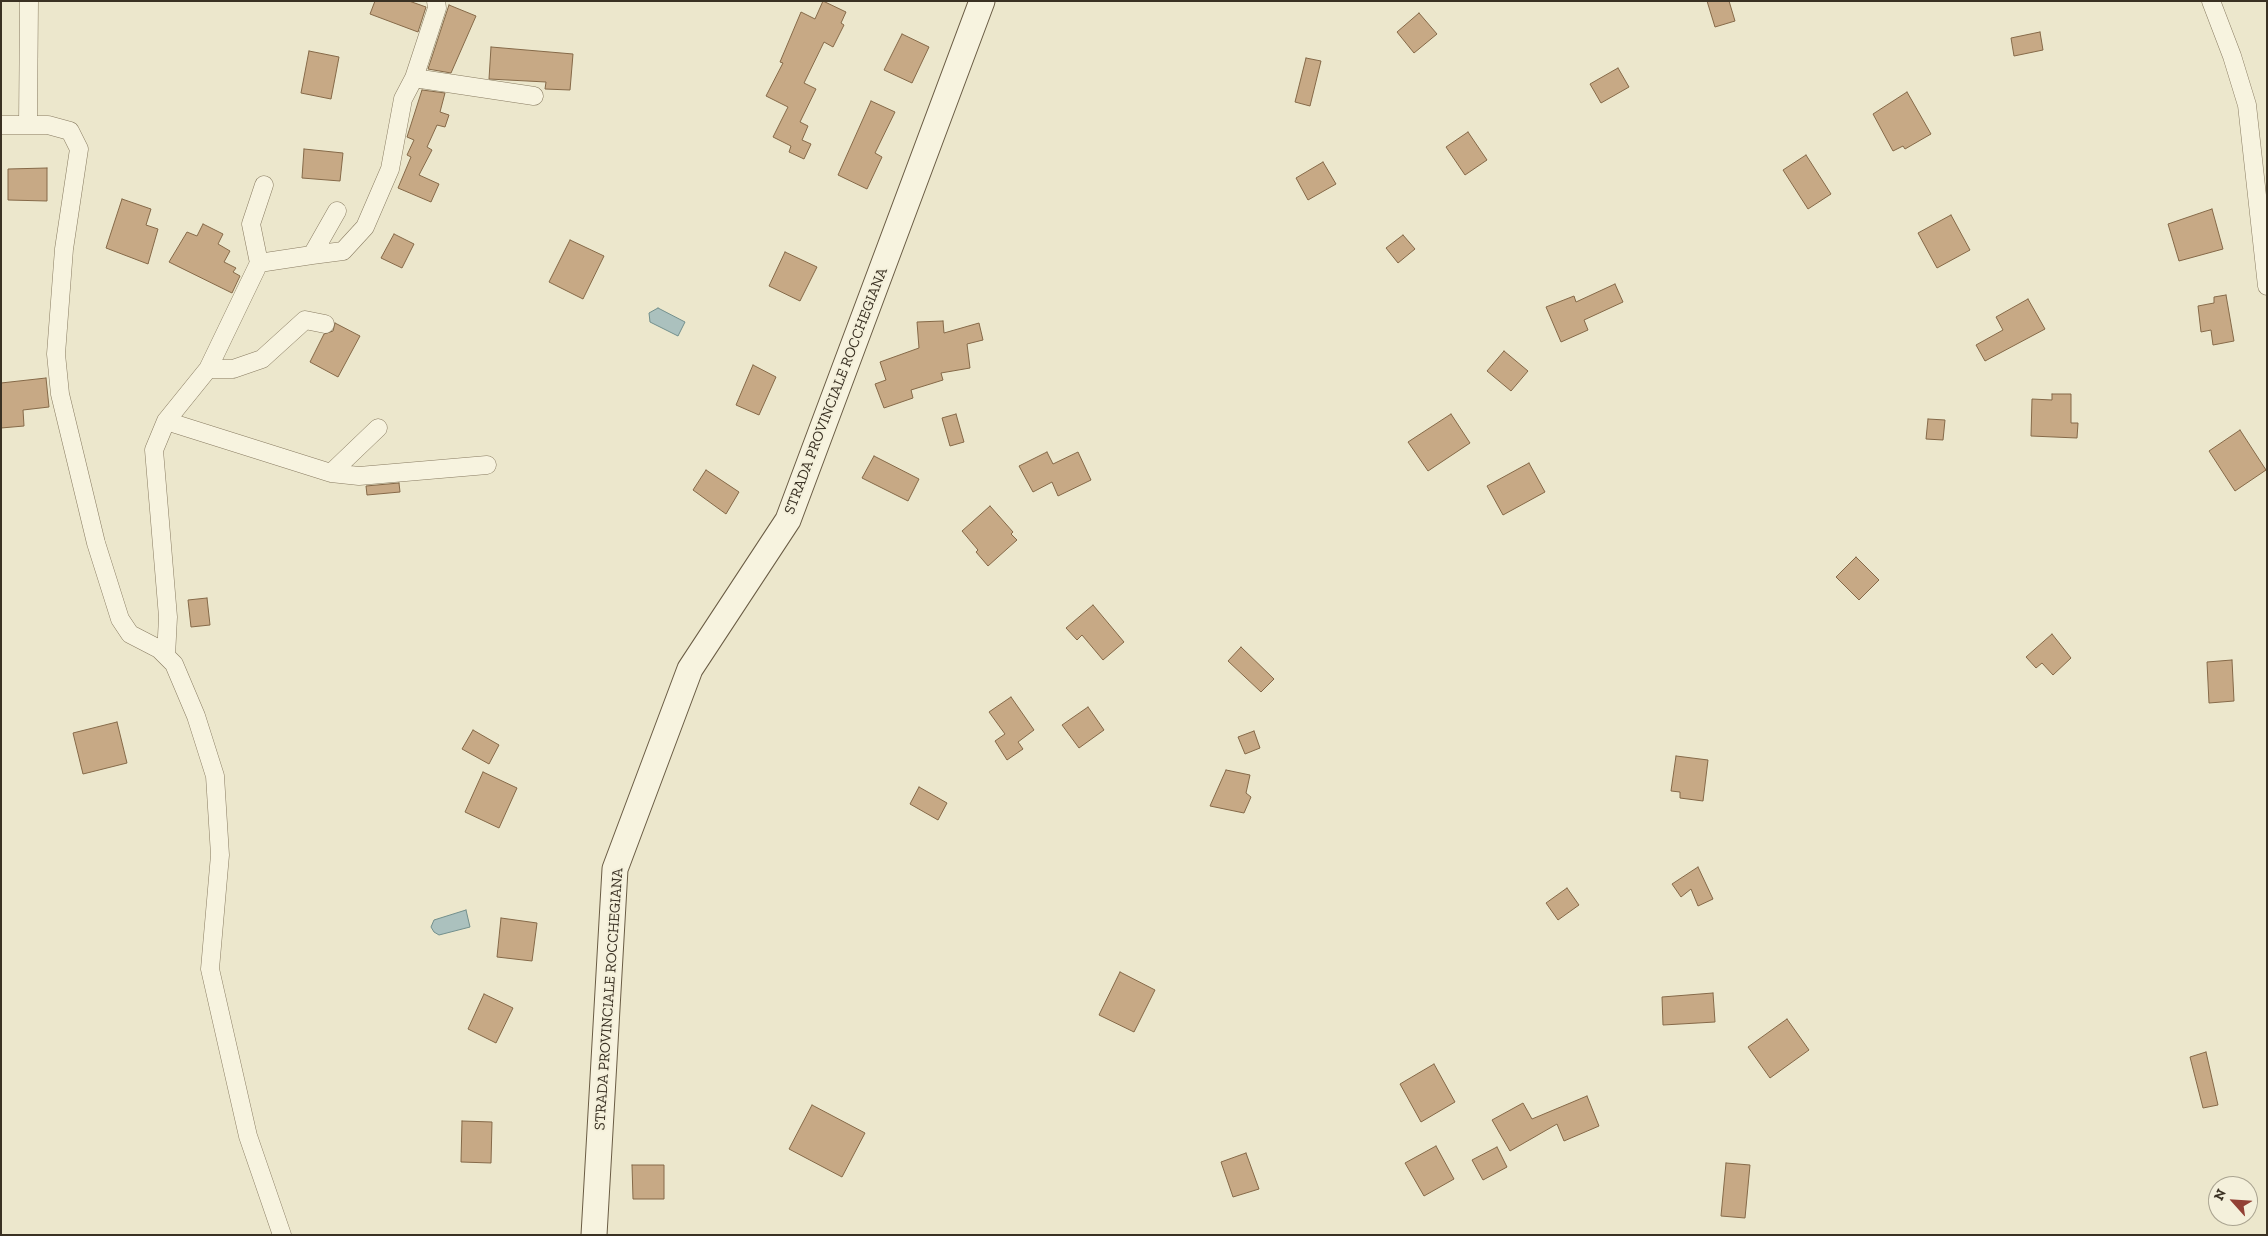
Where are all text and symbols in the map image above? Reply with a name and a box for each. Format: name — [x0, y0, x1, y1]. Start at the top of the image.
street label: STRADA PROVINCIALE ROCCHEGIANA — [781, 265, 891, 517]
street label: STRADA PROVINCIALE ROCCHEGIANA — [591, 867, 627, 1131]
north arrow — [2208, 1176, 2258, 1226]
text: N — [2210, 1186, 2230, 1203]

